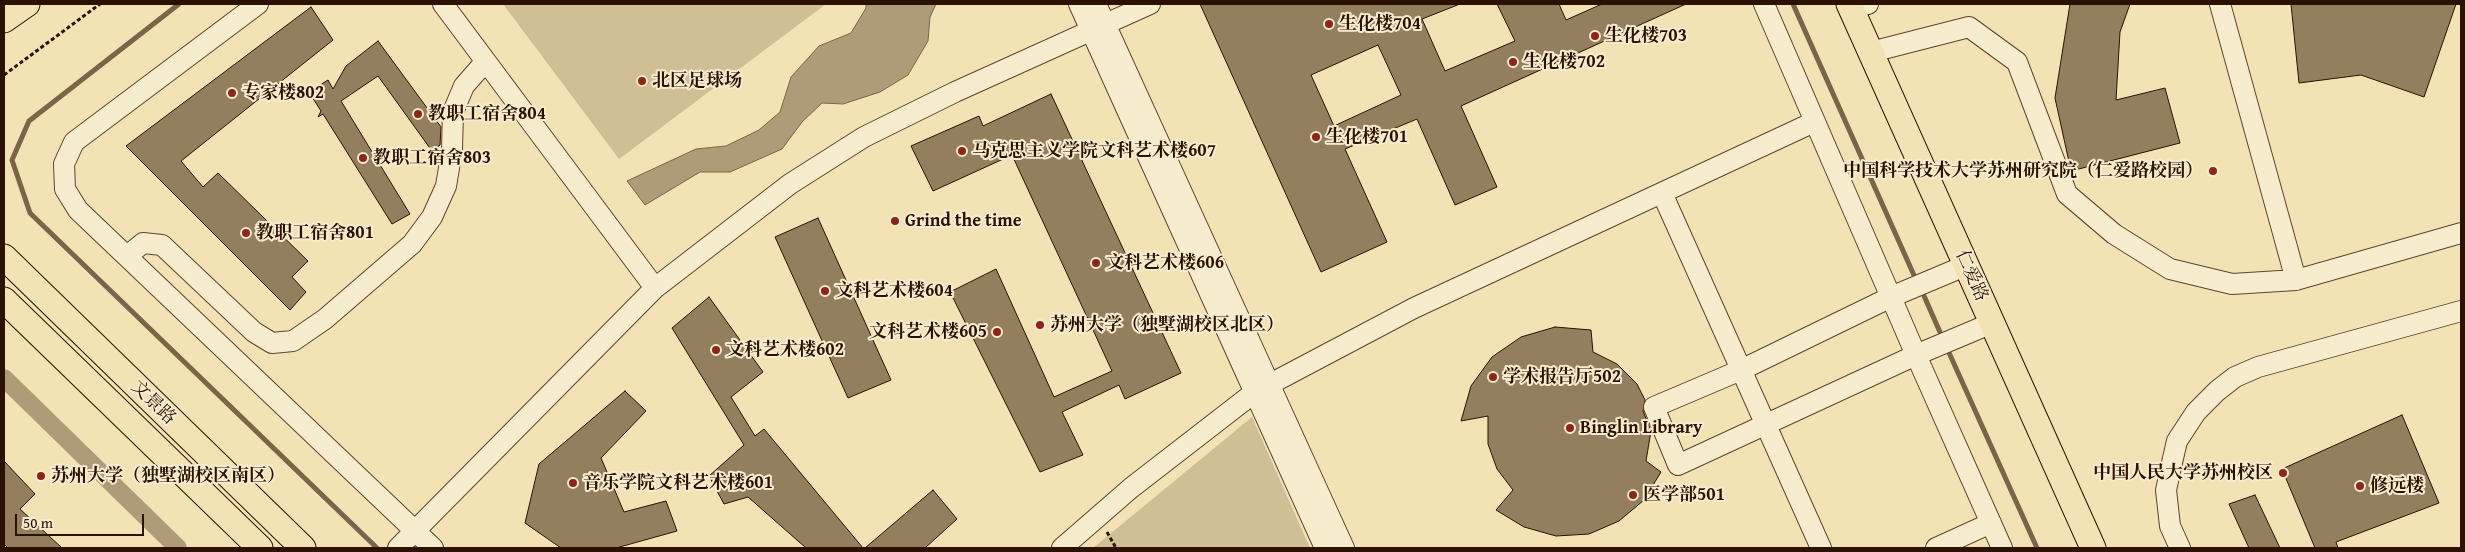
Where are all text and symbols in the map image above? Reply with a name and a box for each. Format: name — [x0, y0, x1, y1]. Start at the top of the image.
place label: 生化楼704 — [1339, 13, 1421, 35]
marker: 生化楼704 — [1323, 18, 1335, 30]
place label: 生化楼703 — [1605, 25, 1687, 47]
marker: 生化楼703 — [1589, 30, 1601, 42]
place label: 生化楼702 — [1523, 51, 1605, 73]
marker: 生化楼702 — [1507, 56, 1519, 68]
place label: 北区足球场 — [652, 70, 742, 92]
marker: 北区足球场 — [636, 75, 648, 87]
place label: 专家楼802 — [242, 82, 324, 104]
marker: 专家楼802 — [226, 87, 238, 99]
place label: 教职工宿舍804 — [428, 103, 546, 125]
marker: 教职工宿舍804 — [412, 108, 424, 120]
place label: 生化楼701 — [1326, 126, 1408, 148]
marker: 生化楼701 — [1310, 131, 1322, 143]
place label: 马克思主义学院文科艺术楼607 — [972, 140, 1216, 162]
marker: 马克思主义学院文科艺术楼607 — [956, 145, 968, 157]
place label: 教职工宿舍803 — [373, 147, 491, 169]
marker: 教职工宿舍803 — [357, 152, 369, 164]
place label: 中国科学技术大学苏州研究院（仁爱路校园） — [1843, 160, 2203, 182]
marker: 中国科学技术大学苏州研究院（仁爱路校园） — [2207, 165, 2219, 177]
place label: Grind the time — [905, 210, 1022, 232]
marker: Grind the time — [889, 215, 901, 227]
place label: 教职工宿舍801 — [256, 222, 374, 244]
marker: 教职工宿舍801 — [240, 227, 252, 239]
street label: 仁爱路 — [1950, 247, 1992, 305]
place label: 文科艺术楼606 — [1106, 252, 1224, 274]
marker: 文科艺术楼606 — [1090, 257, 1102, 269]
place label: 文科艺术楼604 — [835, 280, 953, 302]
marker: 文科艺术楼604 — [819, 285, 831, 297]
place label: 苏州大学（独墅湖校区北区） — [1050, 314, 1284, 336]
marker: 苏州大学（独墅湖校区北区） — [1034, 319, 1046, 331]
place label: 文科艺术楼605 — [869, 321, 987, 343]
marker: 文科艺术楼605 — [991, 326, 1003, 338]
place label: 文科艺术楼602 — [726, 339, 844, 361]
marker: 文科艺术楼602 — [710, 344, 722, 356]
place label: 学术报告厅502 — [1503, 366, 1621, 388]
marker: 学术报告厅502 — [1487, 371, 1499, 383]
street label: 文景路 — [126, 376, 180, 430]
place label: Binglin Library — [1580, 417, 1702, 439]
marker: Binglin Library — [1564, 422, 1576, 434]
place label: 中国人民大学苏州校区 — [2093, 462, 2273, 484]
place label: 苏州大学（独墅湖校区南区） — [51, 465, 285, 487]
marker: 中国人民大学苏州校区 — [2277, 467, 2289, 479]
marker: 苏州大学（独墅湖校区南区） — [35, 470, 47, 482]
place label: 音乐学院文科艺术楼601 — [583, 472, 773, 494]
place label: 修远楼 — [2370, 475, 2424, 497]
marker: 音乐学院文科艺术楼601 — [567, 477, 579, 489]
marker: 修远楼 — [2354, 480, 2366, 492]
place label: 医学部501 — [1643, 484, 1725, 506]
marker: 医学部501 — [1627, 489, 1639, 501]
scale bar — [18, 504, 146, 536]
text: 50 m — [23, 512, 53, 533]

